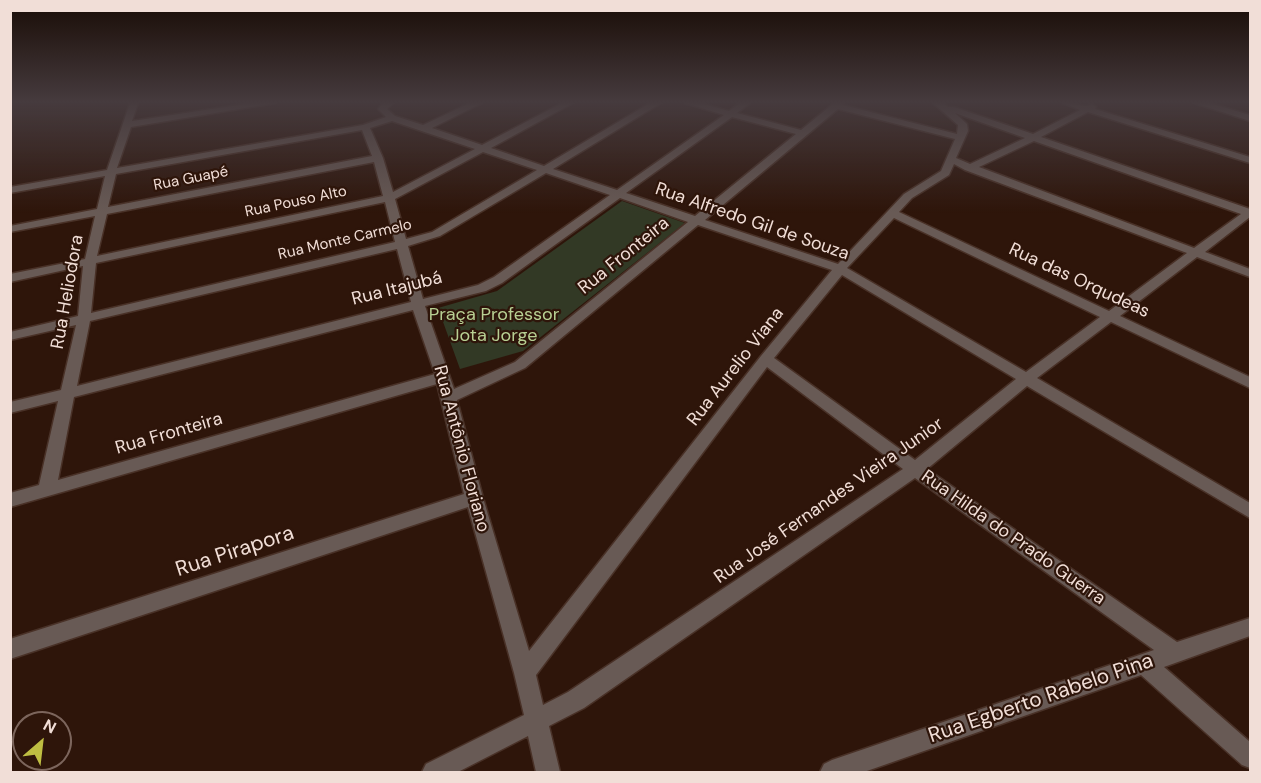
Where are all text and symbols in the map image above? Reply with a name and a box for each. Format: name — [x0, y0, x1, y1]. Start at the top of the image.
street label: Rua Guapé — [152, 163, 230, 195]
street label: Rua Alfredo Gil de Souza — [652, 179, 852, 265]
street label: Rua Pouso Alto — [243, 182, 349, 222]
street label: Rua Fronteira — [574, 213, 674, 299]
street label: Rua Monte Carmelo — [276, 216, 414, 264]
street label: Rua Heliodora — [47, 233, 89, 351]
street label: Rua das Orqudeas — [1005, 239, 1153, 323]
street label: Rua Itajubá — [350, 267, 444, 311]
park label: Praça Professor Jota Jorge — [429, 304, 559, 346]
street label: Rua Aurelio Viana — [683, 304, 789, 430]
street label: Rua Antônio Floriano — [428, 363, 494, 535]
street label: Rua Fronteira — [113, 408, 225, 460]
street label: Rua José Fernandes Vieira Junior — [710, 413, 948, 589]
street label: Rua Hilda do Prado Guerra — [917, 466, 1109, 610]
street label: Rua Pirapora — [173, 521, 297, 583]
street label: Rua Egberto Rabelo Pina — [925, 649, 1157, 749]
north arrow — [12, 711, 72, 771]
text: N — [40, 714, 60, 738]

